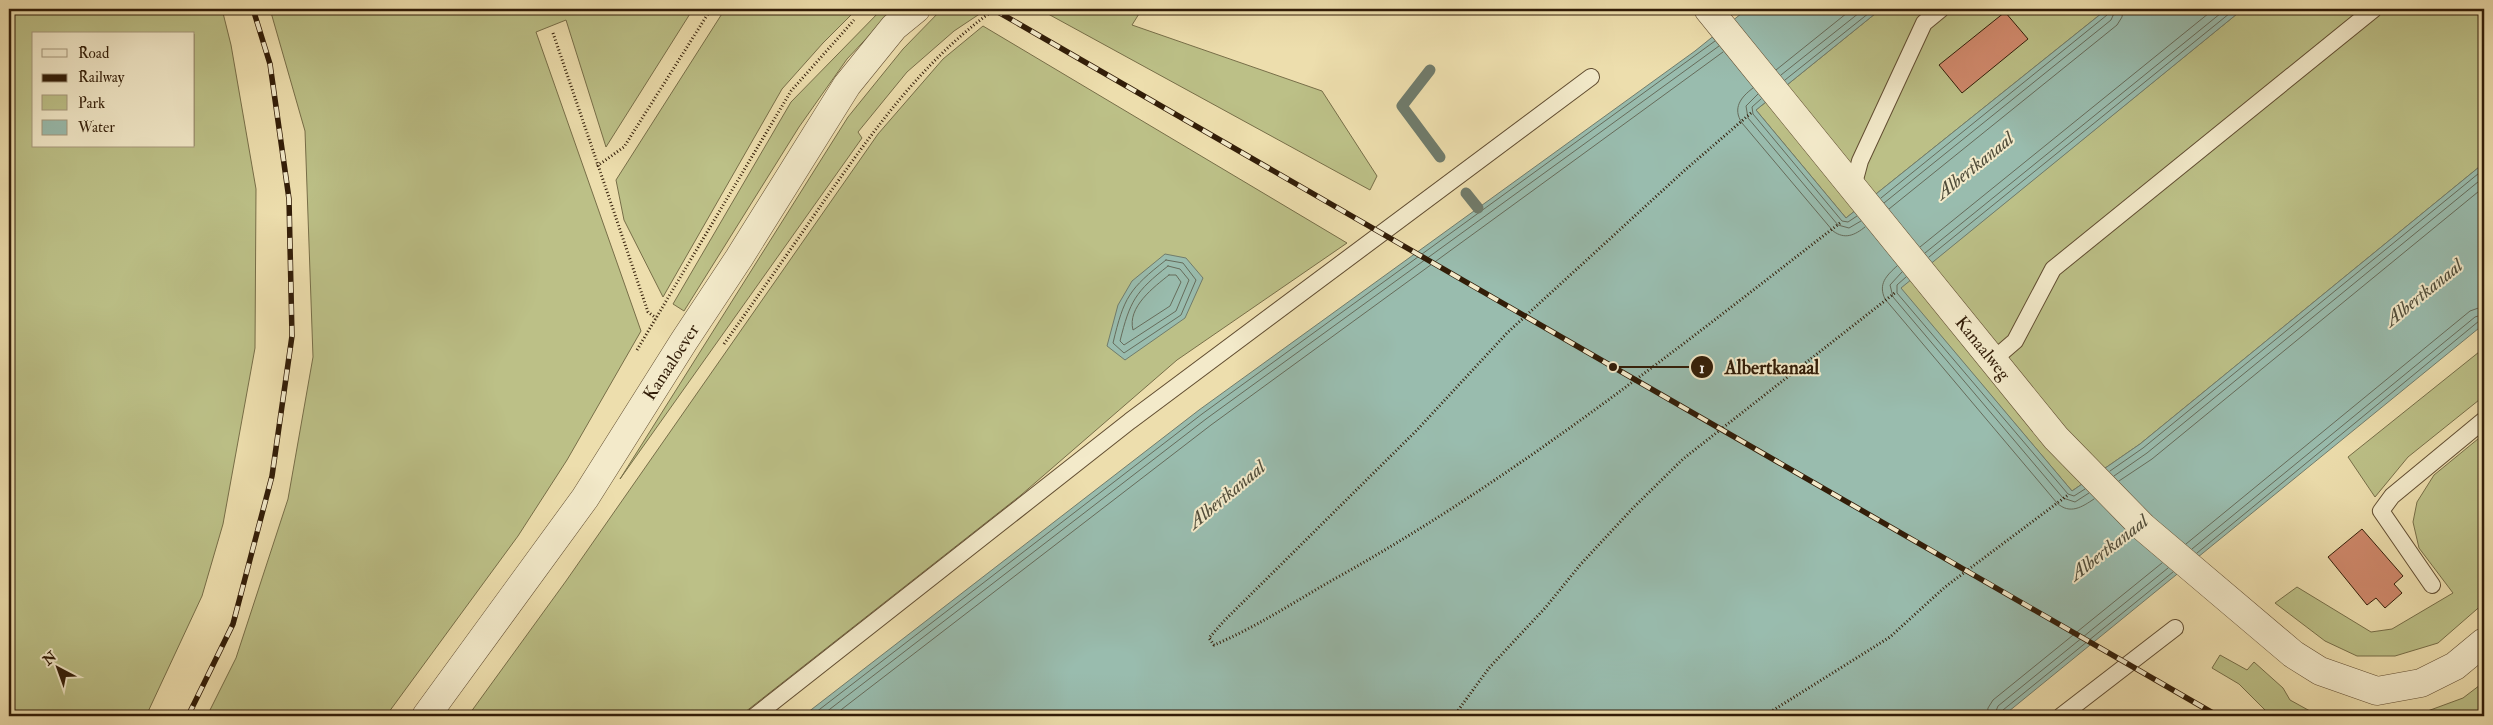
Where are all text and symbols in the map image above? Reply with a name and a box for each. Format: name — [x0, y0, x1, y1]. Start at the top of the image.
legend — [32, 32, 195, 148]
text: Road — [78, 44, 110, 63]
text: Railway — [78, 68, 125, 87]
text: Park — [78, 94, 105, 113]
text: Water — [77, 118, 115, 137]
water label: Albertkanaal — [1929, 126, 2020, 206]
water label: Albertkanaal — [2378, 253, 2469, 333]
street label: Kanaalweg — [1950, 312, 2016, 386]
street label: Kanaaloever — [638, 319, 705, 405]
callout: Albertkanaal — [1690, 350, 1829, 384]
text: Albertkanaal — [1724, 356, 1819, 380]
text: 1 — [1699, 359, 1705, 378]
water label: Albertkanaal — [1182, 455, 1271, 535]
water label: Albertkanaal — [2063, 509, 2154, 587]
north arrow — [32, 642, 82, 692]
text: N — [39, 648, 60, 670]

